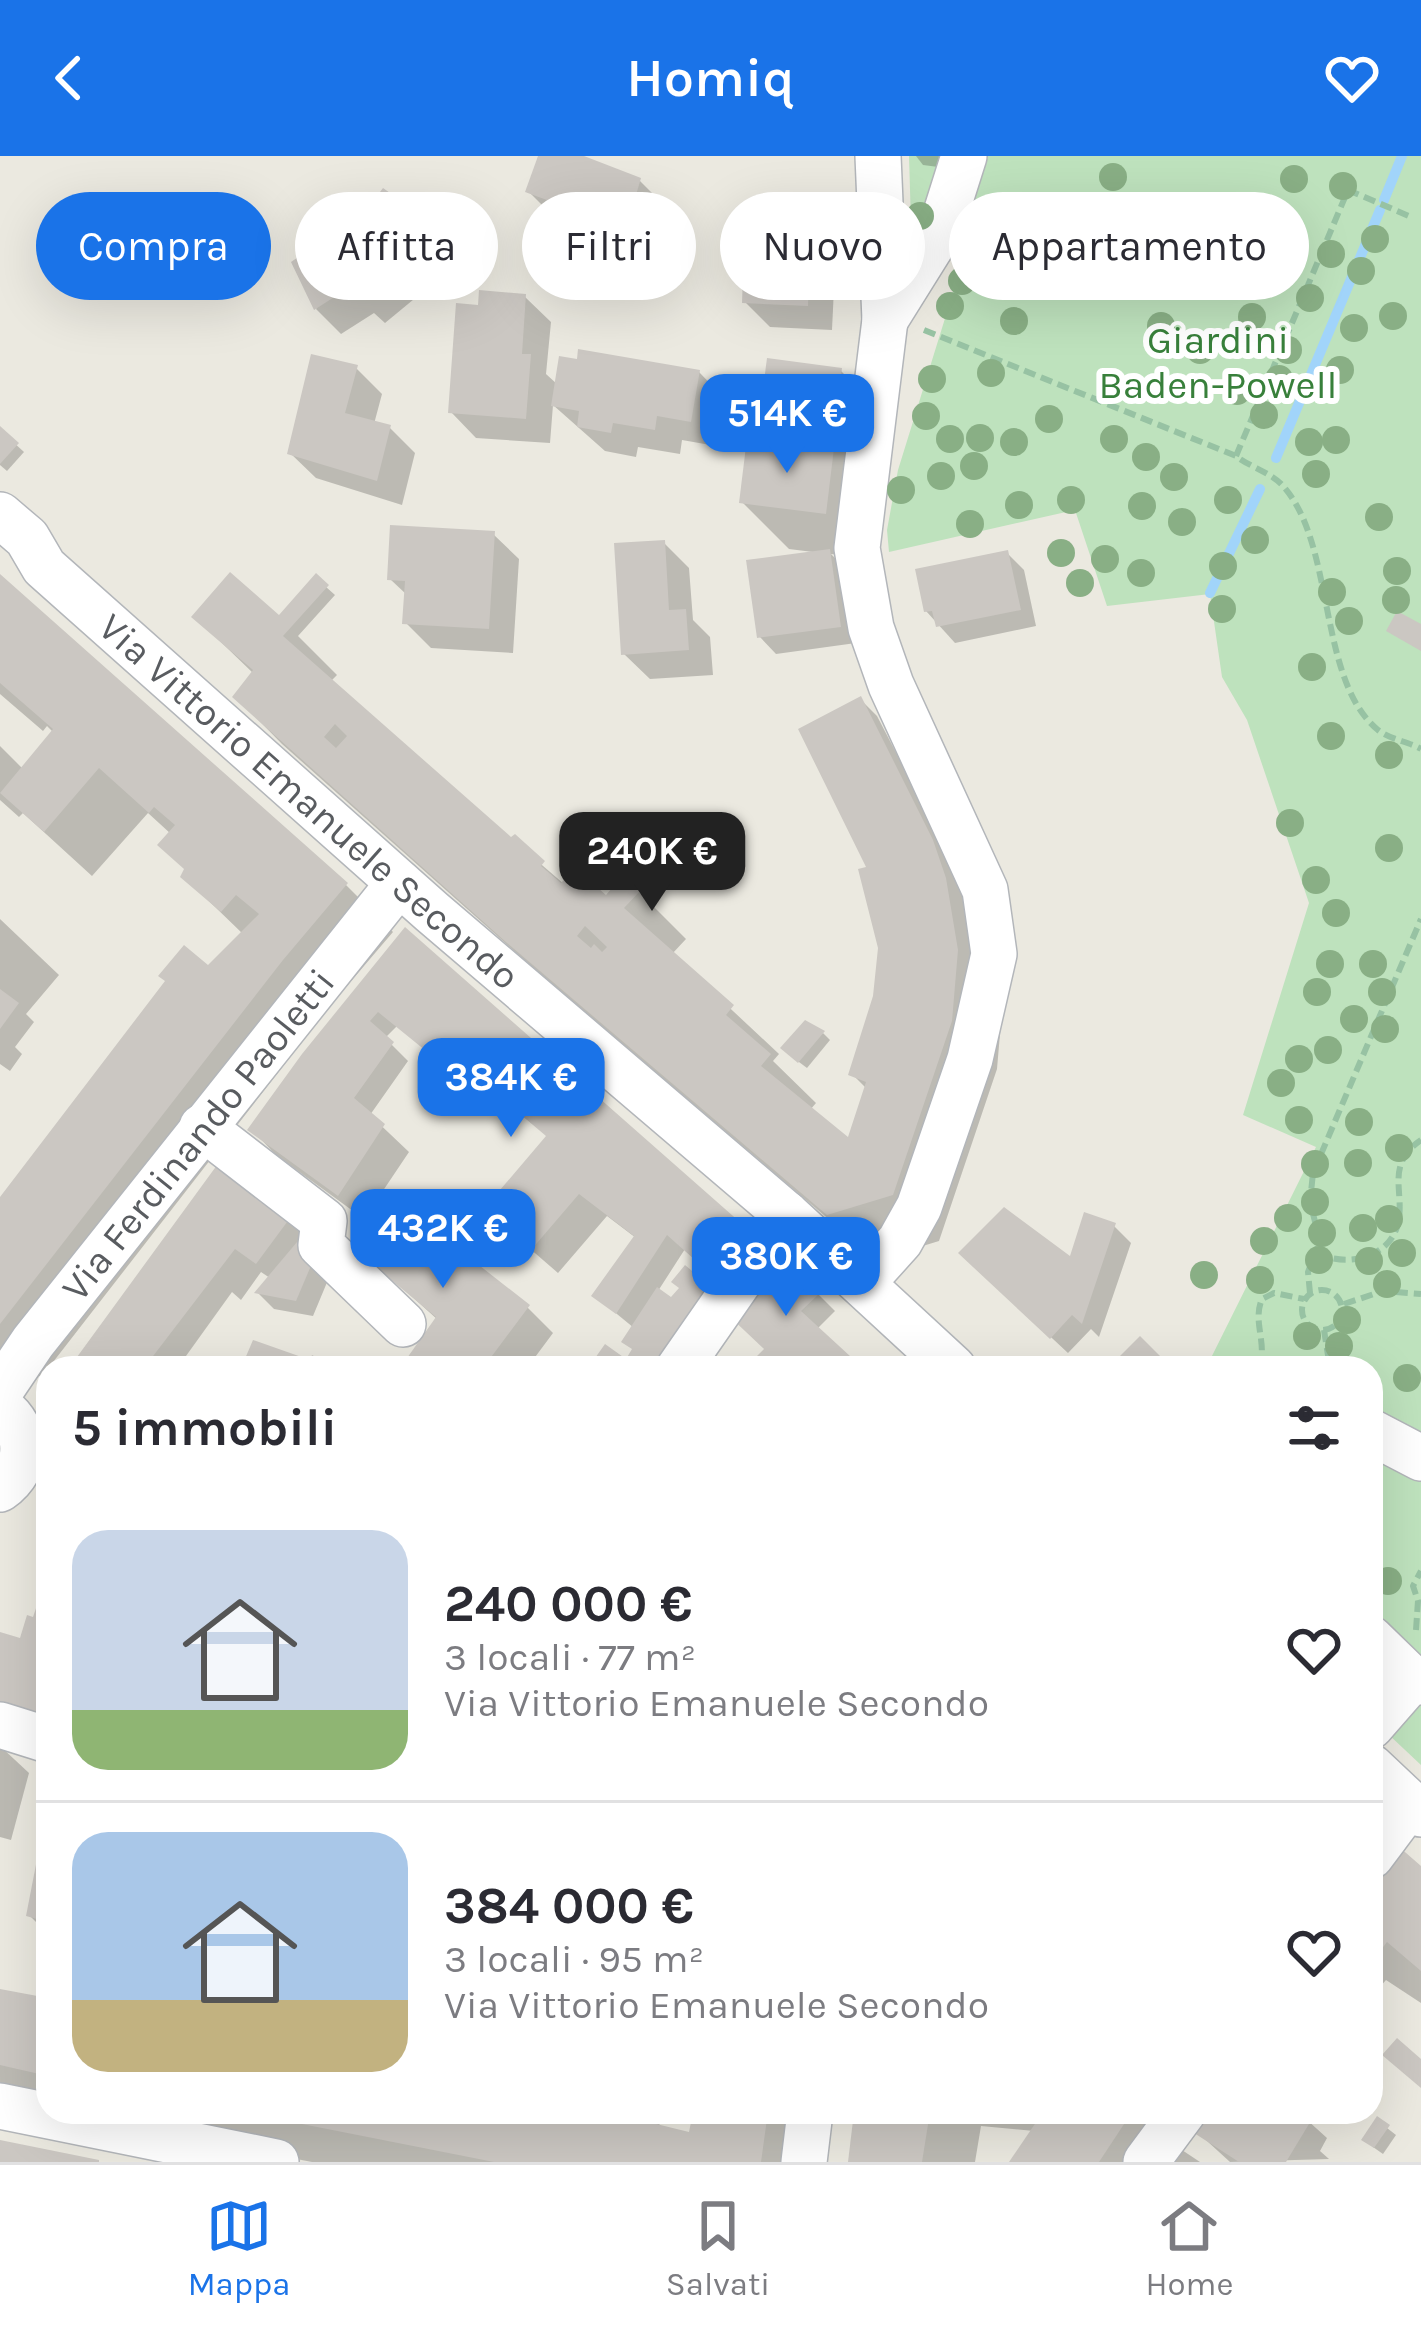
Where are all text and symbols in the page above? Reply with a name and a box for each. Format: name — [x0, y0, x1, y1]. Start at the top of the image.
icon: back — [36, 45, 102, 111]
icon: heart — [1319, 45, 1385, 111]
text: Homiq — [626, 46, 795, 110]
chip: Compra — [36, 192, 271, 300]
chip: Affitta — [295, 192, 498, 300]
chip: Filtri — [522, 192, 696, 300]
chip: Nuovo — [720, 192, 925, 300]
chip: Appartamento — [949, 192, 1309, 300]
park label: Giardini Baden-Powell — [1099, 317, 1337, 408]
pin: 514K € — [689, 374, 885, 476]
text: 514K € — [727, 390, 847, 436]
street label: Via Vittorio Emanuele Secondo — [89, 604, 529, 999]
pin: 240K € — [554, 812, 750, 914]
text: 240K € — [586, 828, 718, 874]
street label: Via Ferdinando Paoletti — [52, 960, 344, 1310]
pin: 384K € — [413, 1038, 609, 1140]
text: 384K € — [445, 1054, 577, 1100]
pin: 432K € — [345, 1189, 541, 1291]
text: 432K € — [377, 1205, 509, 1251]
pin: 380K € — [688, 1217, 884, 1319]
text: 380K € — [719, 1233, 853, 1279]
icon: filters — [1281, 1395, 1347, 1461]
text: 5 immobili — [72, 1398, 337, 1458]
text: 240 000 € — [444, 1574, 692, 1634]
icon: home — [168, 1578, 312, 1722]
icon: heart — [1281, 1617, 1347, 1683]
text: 3 locali · 77 m² — [444, 1634, 696, 1680]
text: Via Vittorio Emanuele Secondo — [444, 1680, 989, 1726]
text: 384 000 € — [444, 1876, 694, 1936]
icon: home — [168, 1880, 312, 2024]
icon: heart — [1281, 1919, 1347, 1985]
text: 3 locali · 95 m² — [444, 1936, 704, 1982]
text: Via Vittorio Emanuele Secondo — [444, 1982, 989, 2028]
tab: Mappa — [188, 2193, 291, 2303]
tab: Salvati — [666, 2193, 770, 2303]
tab: Home — [1145, 2193, 1233, 2303]

